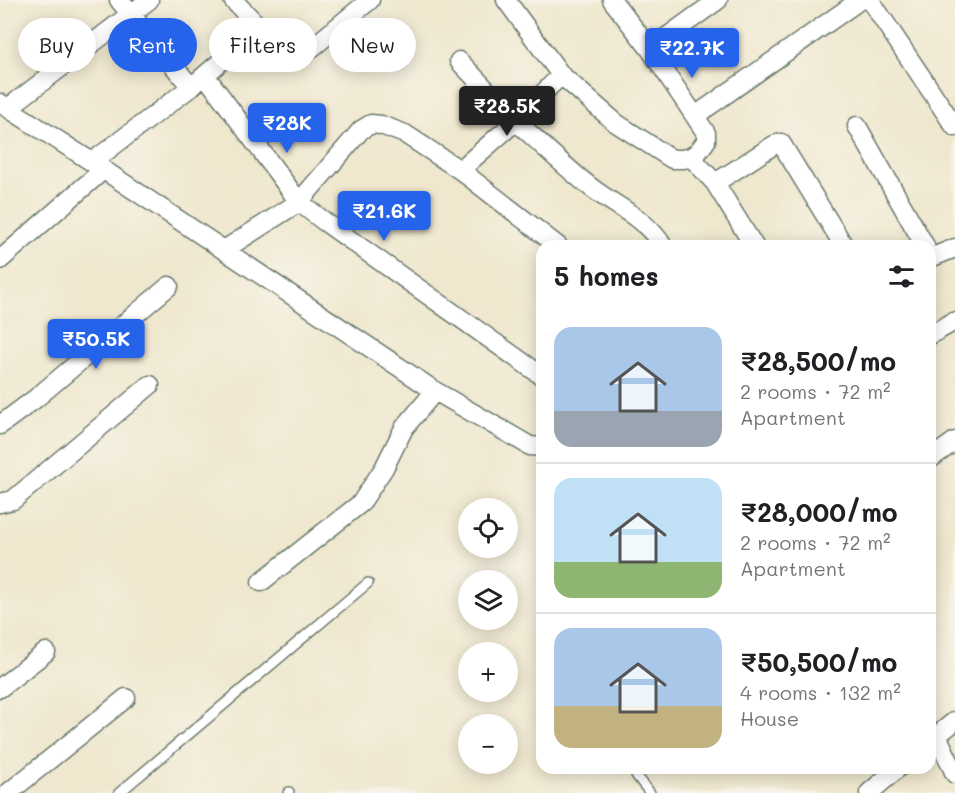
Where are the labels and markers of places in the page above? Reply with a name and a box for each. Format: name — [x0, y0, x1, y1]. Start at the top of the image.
pin: ₹22.7K — [643, 28, 741, 79]
pin: ₹28.5K — [458, 86, 556, 137]
pin: ₹28K — [251, 103, 323, 154]
pin: ₹21.6K — [335, 191, 433, 242]
pin: ₹50.5K — [47, 319, 145, 370]

